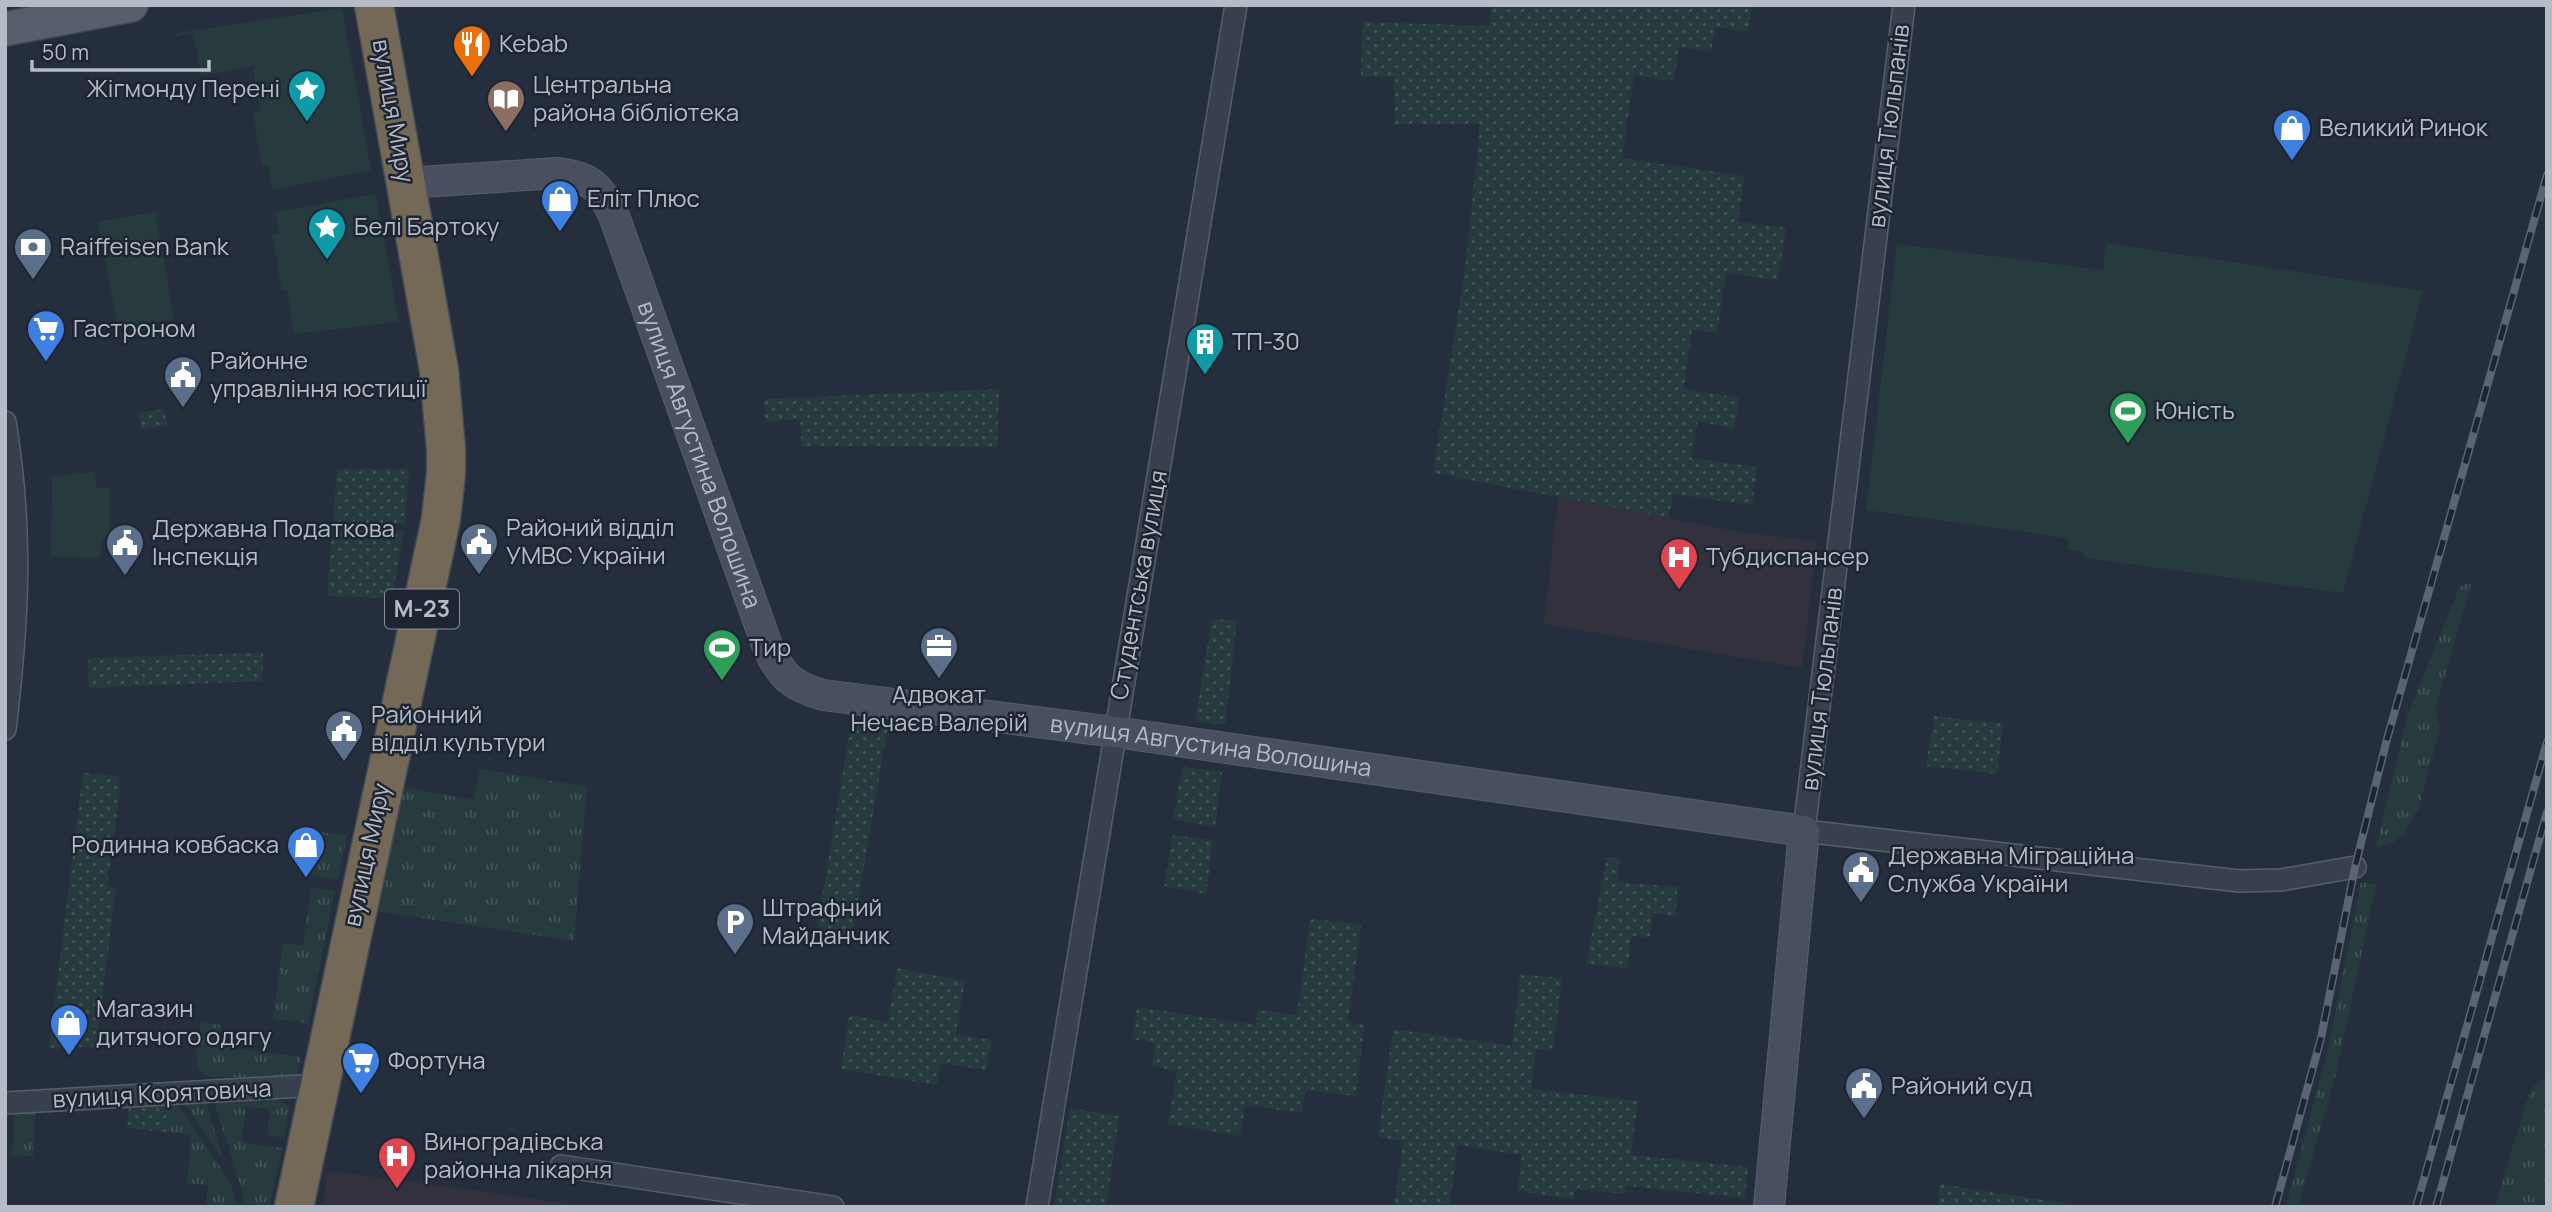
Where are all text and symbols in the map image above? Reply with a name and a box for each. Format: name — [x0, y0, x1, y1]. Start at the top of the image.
street label: вулиця Тюльпанів — [1859, 22, 1916, 229]
restaurant icon: Kebab — [451, 23, 493, 78]
place label: Kebab — [499, 26, 568, 59]
scale bar — [32, 28, 208, 72]
street label: вулиця Миру — [366, 36, 423, 186]
text: 50 m — [42, 38, 89, 66]
place label: Центральна района бібліотека — [533, 67, 739, 128]
place icon: Жігмонду Перені — [286, 68, 328, 123]
place label: Жігмонду Перені — [86, 71, 280, 104]
library icon: Центральна района бібліотека — [485, 78, 527, 133]
shop icon: Великий Ринок — [2271, 107, 2313, 162]
place label: Великий Ринок — [2319, 110, 2489, 143]
shop icon: Еліт Плюс — [539, 178, 581, 233]
place label: Еліт Плюс — [587, 181, 700, 214]
place icon: Белі Бартоку — [306, 206, 348, 261]
place label: Белі Бартоку — [354, 209, 500, 242]
bank icon: Raiffeisen Bank — [12, 226, 54, 281]
place label: Raiffeisen Bank — [60, 229, 230, 262]
street label: вулиця Августина Волошина — [631, 296, 770, 612]
supermarket icon: Гастроном — [25, 308, 67, 363]
place label: Гастроном — [73, 311, 196, 344]
building icon: ТП-30 — [1184, 321, 1226, 376]
place label: ТП-30 — [1232, 324, 1300, 357]
place label: Районне управління юстиції — [210, 343, 428, 404]
public building icon: Районне управління юстиції — [162, 354, 204, 409]
sports icon: Юність — [2107, 390, 2149, 445]
place label: Юність — [2155, 393, 2235, 426]
street label: Студентська вулиця — [1101, 467, 1174, 702]
place label: Районий відділ УМВС України — [506, 510, 675, 571]
place label: Державна Податкова Інспекція — [152, 511, 395, 572]
public building icon: Районий відділ УМВС України — [458, 521, 500, 576]
public building icon: Державна Податкова Інспекція — [104, 522, 146, 577]
hospital icon: Тубдиспансер — [1658, 536, 1700, 591]
place label: Тубдиспансер — [1706, 539, 1869, 572]
street label: вулиця Тюльпанів — [1792, 585, 1849, 792]
road number: М-23 — [385, 590, 459, 628]
office icon: Адвокат Нечаєв Валерій — [918, 625, 960, 680]
sports icon: Тир — [701, 627, 743, 682]
place label: Тир — [749, 630, 791, 663]
place label: Адвокат Нечаєв Валерій — [850, 677, 1028, 738]
place label: Районний відділ культури — [371, 697, 546, 758]
street label: вулиця Августина Волошина — [1048, 706, 1374, 784]
public building icon: Районний відділ культури — [323, 708, 365, 763]
street label: вулиця Миру — [334, 780, 397, 929]
shop icon: Родинна ковбаска — [285, 824, 327, 879]
place label: Родинна ковбаска — [71, 827, 279, 860]
place label: Державна Міграційна Служба України — [1888, 838, 2134, 899]
public building icon: Державна Міграційна Служба України — [1840, 849, 1882, 904]
place label: Штрафний Майданчик — [762, 890, 891, 951]
parking icon: Штрафний Майданчик — [714, 901, 756, 956]
place label: Магазин дитячого одягу — [96, 991, 272, 1052]
shop icon: Магазин дитячого одягу — [48, 1002, 90, 1057]
supermarket icon: Фортуна — [340, 1040, 382, 1095]
place label: Фортуна — [388, 1043, 486, 1076]
public building icon: Районий суд — [1843, 1065, 1885, 1120]
place label: Районий суд — [1891, 1068, 2032, 1101]
street label: вулиця Корятовича — [52, 1070, 272, 1115]
place label: Виноградівська районна лікарня — [424, 1124, 612, 1185]
hospital icon: Виноградівська районна лікарня — [376, 1135, 418, 1190]

